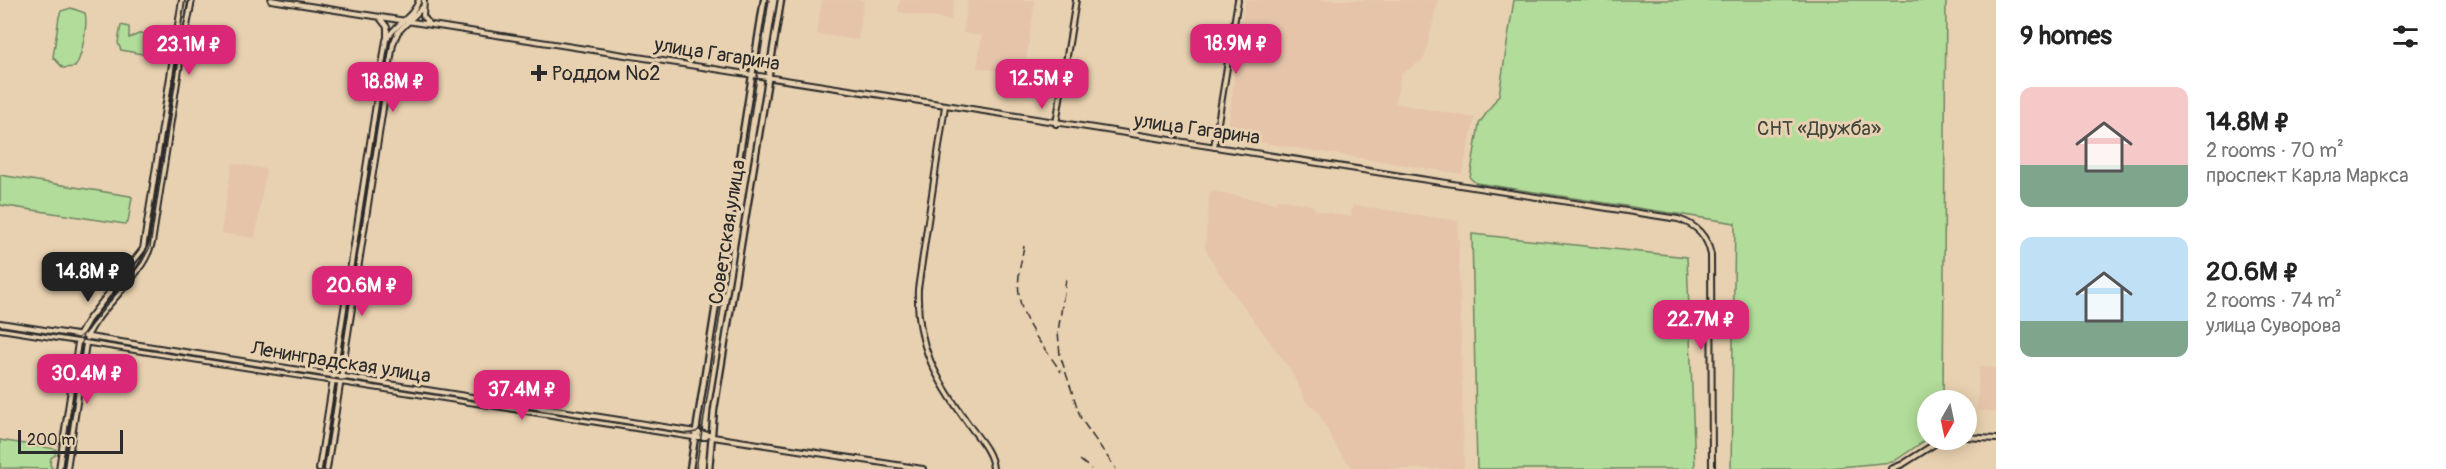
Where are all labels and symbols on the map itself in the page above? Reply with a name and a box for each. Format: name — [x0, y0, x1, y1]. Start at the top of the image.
pin: 18.9M ₽ — [1181, 24, 1291, 75]
pin: 23.1M ₽ — [134, 25, 244, 76]
street label: улица Гагарина — [651, 32, 782, 76]
pin: 12.5M ₽ — [987, 59, 1097, 110]
place label: Роддом №2 — [552, 61, 660, 86]
pin: 18.8M ₽ — [338, 62, 448, 113]
marker: Роддом №2 — [530, 64, 548, 82]
street label: улица Гагарина — [1132, 108, 1262, 150]
park label: СНТ «Дружба» — [1757, 116, 1881, 141]
street label: Советская улица — [703, 158, 751, 306]
pin: 14.8M ₽ — [33, 252, 143, 303]
pin: 20.6M ₽ — [307, 266, 417, 317]
pin: 22.7M ₽ — [1646, 300, 1756, 351]
street label: Ленинградская улица — [248, 335, 433, 389]
pin: 30.4M ₽ — [32, 354, 142, 405]
pin: 37.4M ₽ — [467, 370, 577, 421]
north arrow — [1917, 390, 1977, 450]
scale bar — [18, 427, 123, 454]

